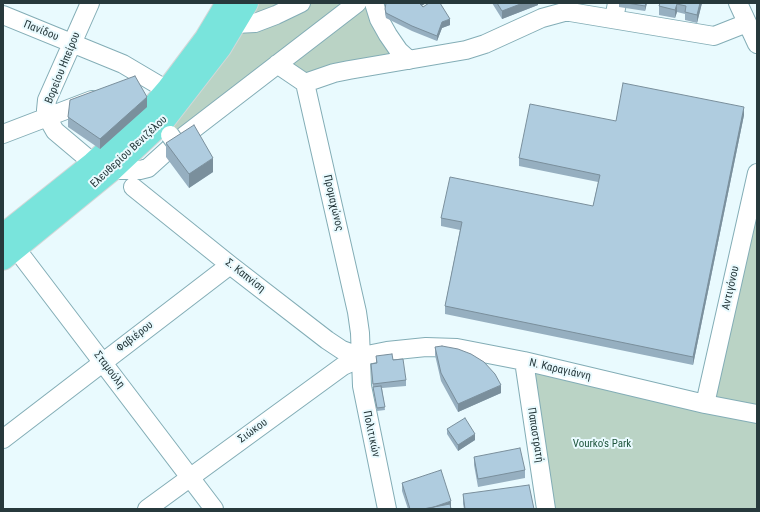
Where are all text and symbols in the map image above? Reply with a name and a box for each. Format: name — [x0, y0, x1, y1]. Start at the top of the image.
street label: Πανίδου — [22, 18, 60, 44]
street label: Βορείου Ηπείρου — [43, 30, 83, 106]
street label: Ελευθερίου Βενιζέλου — [88, 113, 170, 191]
street label: Προμαχώνος — [320, 174, 346, 232]
street label: Σ. Καπνίση — [222, 256, 268, 296]
street label: Αντιγόνου — [720, 265, 742, 311]
street label: Φαβιέρου — [114, 319, 156, 355]
street label: Σταμούλη — [91, 349, 127, 391]
street label: Ν. Καραγιάννη — [528, 356, 592, 384]
street label: Παπαστρατή — [524, 407, 546, 463]
street label: Πολιτικών — [360, 410, 382, 458]
street label: Σιώκου — [236, 416, 270, 446]
park label: Vourko's Park — [573, 437, 631, 451]

